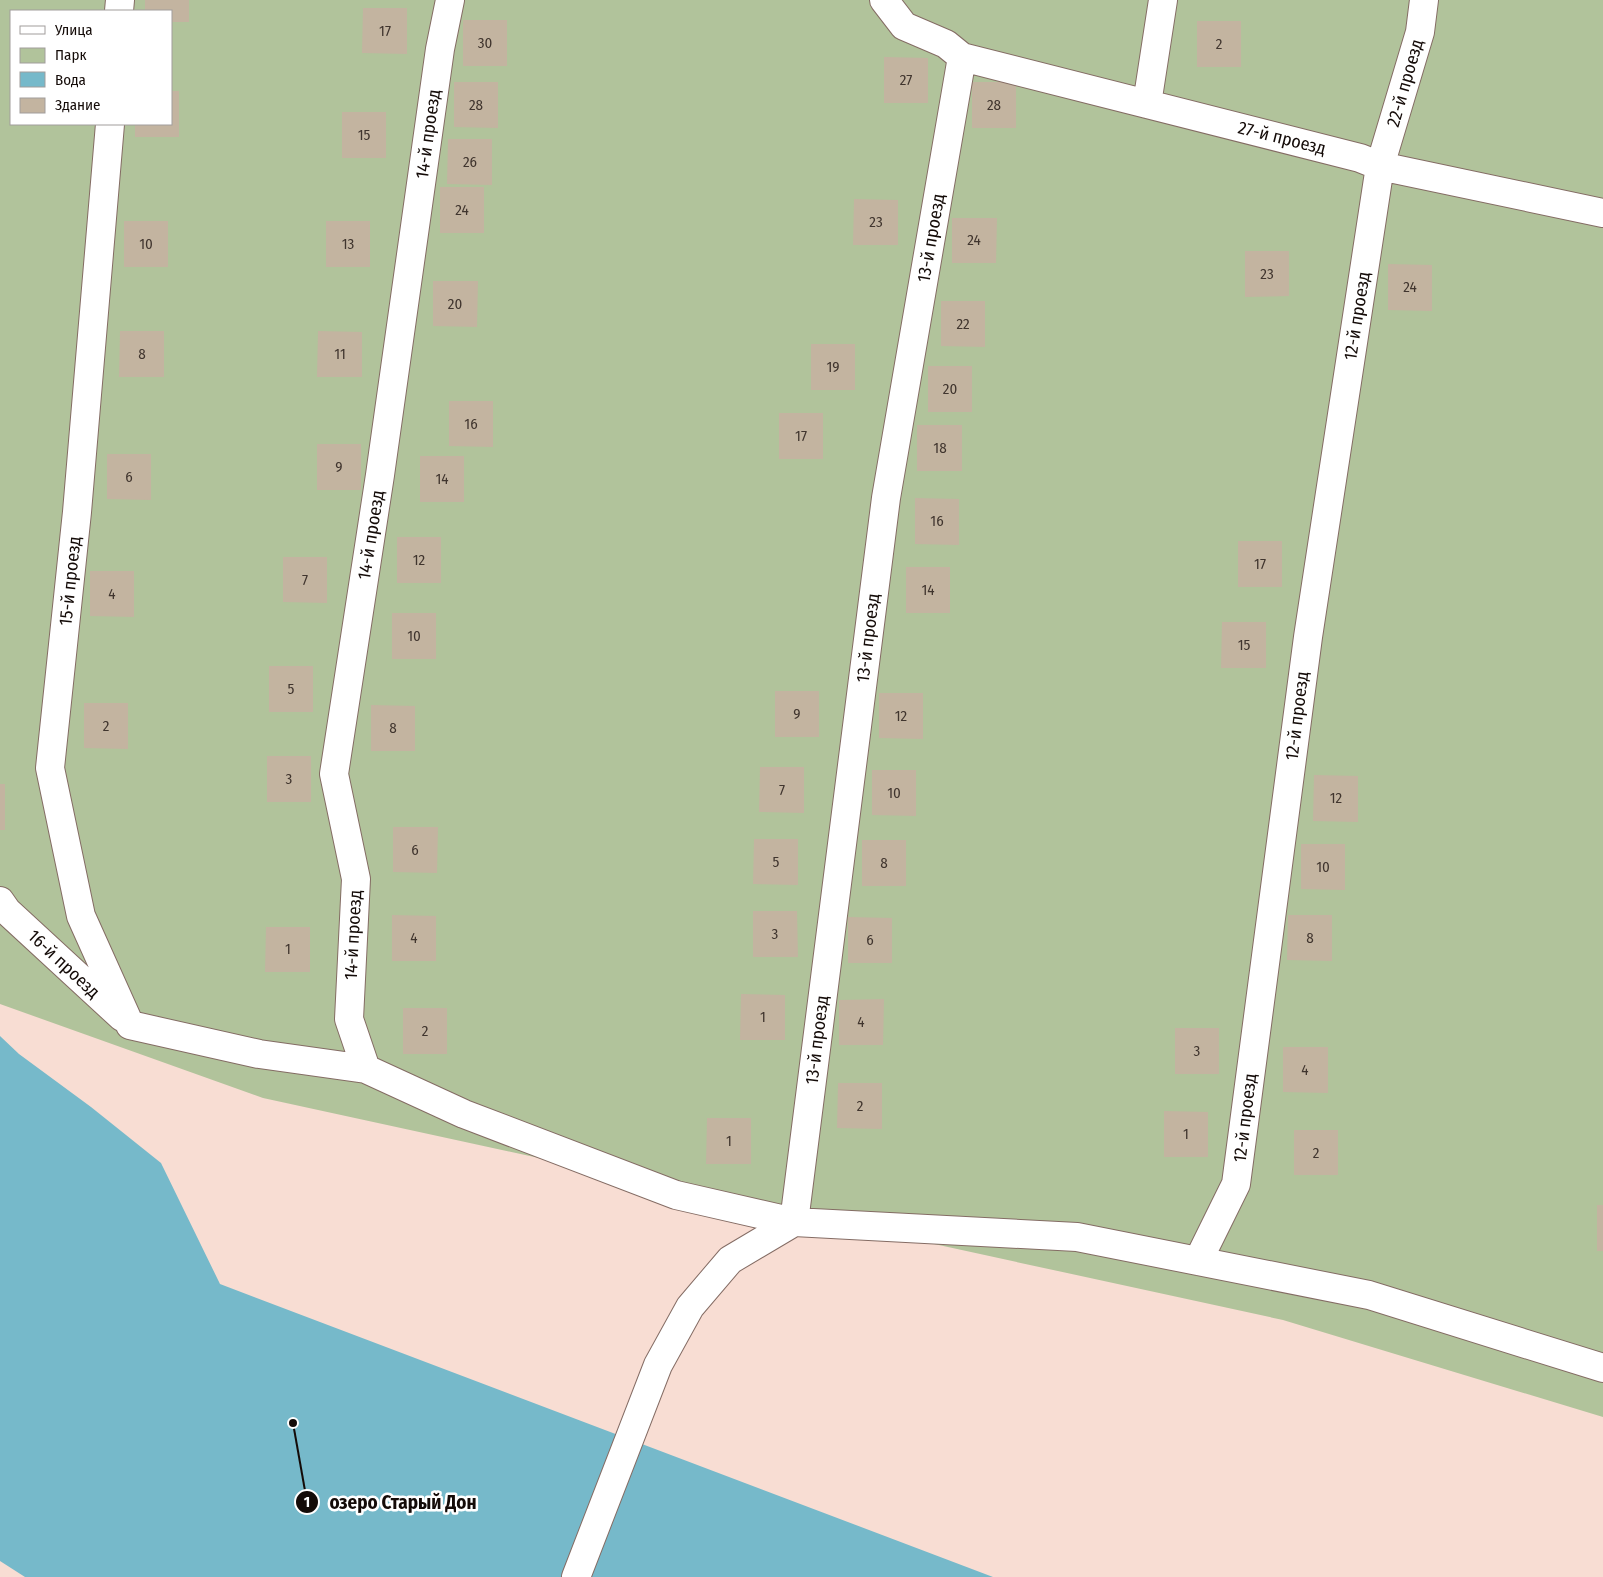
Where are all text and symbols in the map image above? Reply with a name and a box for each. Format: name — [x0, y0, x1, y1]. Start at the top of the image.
legend — [10, 10, 172, 125]
text: Улица — [54, 21, 93, 39]
house number: 17 — [379, 22, 391, 40]
house number: 30 — [478, 34, 492, 52]
house number: 2 — [1216, 35, 1223, 53]
street label: 22-й проезд — [1382, 37, 1428, 129]
text: Парк — [55, 46, 86, 64]
text: Вода — [55, 71, 86, 89]
house number: 27 — [900, 71, 912, 89]
street label: 14-й проезд — [411, 88, 445, 180]
text: Здание — [55, 96, 101, 114]
house number: 28 — [469, 96, 483, 114]
house number: 28 — [987, 96, 1001, 114]
street label: 27-й проезд — [1236, 116, 1328, 160]
house number: 15 — [358, 126, 370, 144]
house number: 26 — [463, 153, 477, 171]
street label: 13-й проезд — [912, 192, 950, 284]
house number: 24 — [455, 201, 469, 219]
house number: 23 — [869, 213, 883, 231]
house number: 24 — [967, 231, 981, 249]
house number: 10 — [139, 235, 153, 253]
house number: 13 — [342, 235, 355, 253]
house number: 23 — [1260, 265, 1274, 283]
street label: 12-й проезд — [1339, 270, 1375, 362]
house number: 24 — [1403, 278, 1417, 296]
house number: 20 — [448, 295, 462, 313]
house number: 22 — [956, 315, 970, 333]
house number: 8 — [138, 345, 146, 363]
house number: 11 — [334, 345, 346, 363]
house number: 19 — [826, 358, 840, 376]
house number: 20 — [943, 380, 957, 398]
house number: 16 — [464, 415, 478, 433]
house number: 17 — [795, 427, 807, 445]
house number: 18 — [933, 439, 947, 457]
house number: 9 — [335, 458, 343, 476]
house number: 6 — [125, 468, 133, 486]
house number: 14 — [435, 470, 449, 488]
street label: 14-й проезд — [353, 489, 389, 581]
house number: 16 — [930, 512, 944, 530]
street label: 15-й проезд — [54, 535, 86, 627]
house number: 12 — [413, 551, 426, 569]
house number: 17 — [1254, 555, 1266, 573]
house number: 7 — [302, 571, 308, 589]
house number: 14 — [921, 581, 935, 599]
house number: 4 — [108, 585, 116, 603]
street label: 13-й проезд — [852, 592, 884, 684]
house number: 10 — [407, 627, 421, 645]
house number: 15 — [1238, 636, 1250, 654]
street label: 12-й проезд — [1281, 670, 1313, 762]
house number: 5 — [288, 680, 295, 698]
house number: 9 — [793, 705, 801, 723]
house number: 12 — [895, 707, 908, 725]
house number: 2 — [103, 717, 110, 735]
house number: 8 — [389, 719, 397, 737]
house number: 3 — [286, 770, 293, 788]
house number: 7 — [779, 781, 785, 799]
house number: 10 — [887, 784, 901, 802]
house number: 12 — [1330, 789, 1343, 807]
house number: 6 — [411, 841, 419, 859]
house number: 5 — [773, 853, 780, 871]
house number: 8 — [880, 854, 888, 872]
house number: 10 — [1316, 858, 1330, 876]
street label: 14-й проезд — [340, 889, 366, 981]
street label: 16-й проезд — [23, 925, 105, 1003]
house number: 3 — [772, 925, 779, 943]
house number: 4 — [410, 929, 418, 947]
house number: 8 — [1306, 929, 1314, 947]
house number: 6 — [866, 931, 874, 949]
house number: 1 — [285, 940, 291, 958]
street label: 13-й проезд — [801, 994, 833, 1086]
house number: 1 — [760, 1008, 766, 1026]
house number: 4 — [857, 1013, 865, 1031]
house number: 2 — [422, 1022, 429, 1040]
house number: 3 — [1194, 1042, 1201, 1060]
house number: 4 — [1301, 1061, 1309, 1079]
street label: 12-й проезд — [1229, 1072, 1261, 1164]
house number: 2 — [857, 1097, 864, 1115]
house number: 1 — [1183, 1125, 1189, 1143]
house number: 1 — [726, 1132, 732, 1150]
house number: 2 — [1313, 1144, 1320, 1162]
callout: озеро Старый Дон — [294, 1485, 486, 1519]
text: озеро Старый Дон — [329, 1491, 477, 1514]
text: 1 — [304, 1493, 310, 1511]

